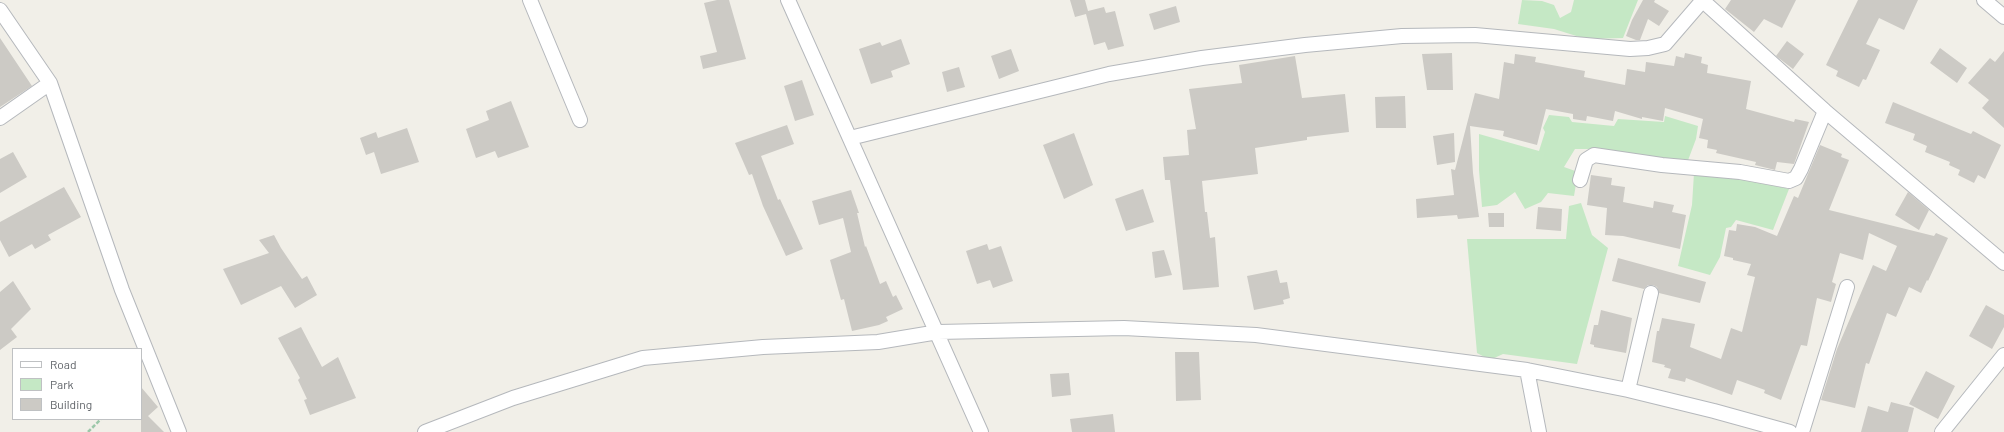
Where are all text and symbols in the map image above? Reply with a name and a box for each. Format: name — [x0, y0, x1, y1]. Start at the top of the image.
legend — [12, 348, 142, 420]
text: Road — [50, 357, 77, 371]
text: Park — [50, 377, 74, 391]
text: Building — [50, 397, 92, 411]

